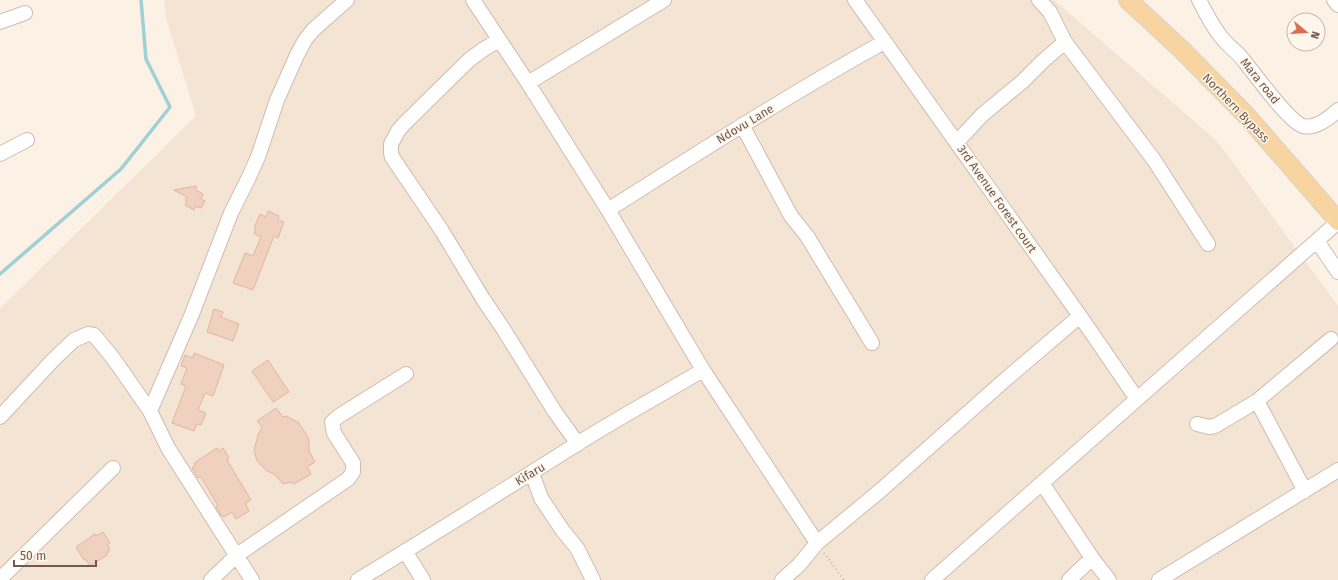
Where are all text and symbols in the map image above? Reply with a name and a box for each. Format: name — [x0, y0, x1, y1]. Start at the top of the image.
north arrow — [1286, 12, 1326, 52]
text: N — [1308, 29, 1322, 40]
street label: Mara road — [1237, 55, 1283, 107]
street label: Northern Bypass — [1200, 71, 1273, 146]
street label: Ndovu Lane — [714, 101, 776, 147]
street label: 3rd Avenue Forest court — [954, 142, 1040, 256]
street label: Kifaru — [513, 460, 547, 488]
scale bar — [14, 542, 96, 568]
text: 50 m — [20, 549, 46, 563]

